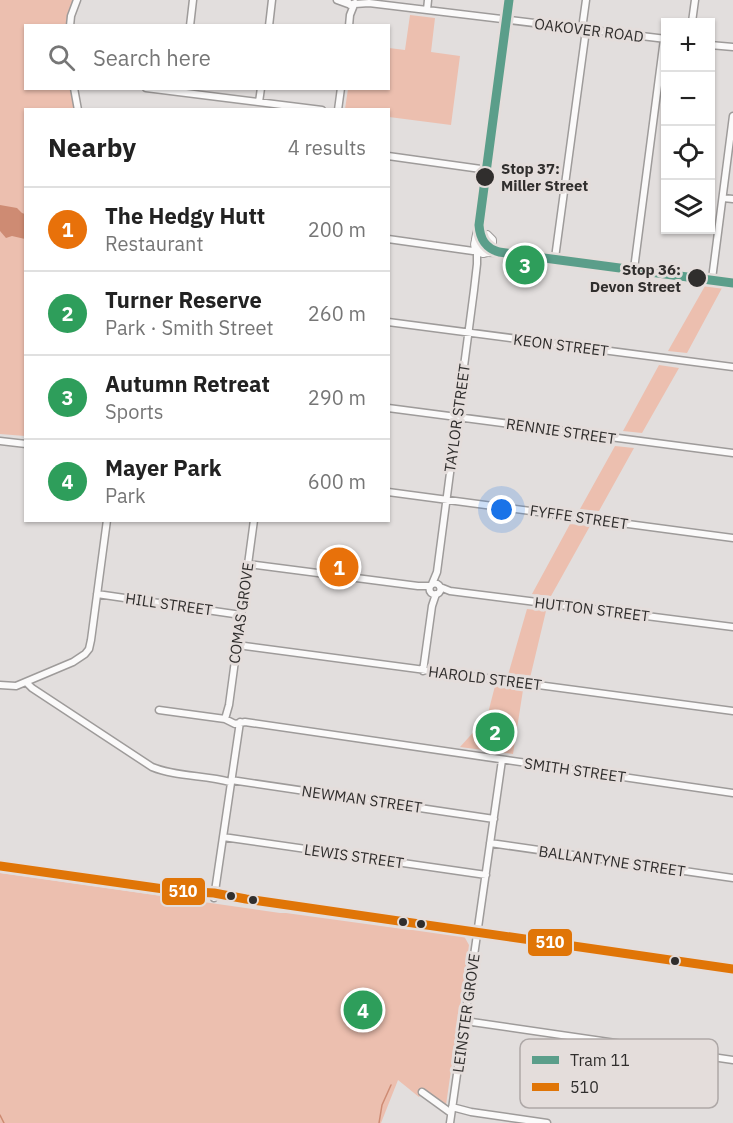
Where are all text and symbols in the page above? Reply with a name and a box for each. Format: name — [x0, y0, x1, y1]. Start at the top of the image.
street label: OAKOVER ROAD — [533, 14, 645, 46]
map controls — [661, 18, 715, 234]
button: + — [661, 18, 715, 72]
search box — [24, 24, 390, 90]
icon: search — [45, 41, 78, 74]
text: Search here — [93, 43, 211, 72]
button: − — [661, 72, 715, 126]
button: locate — [661, 126, 715, 180]
text: Nearby — [48, 130, 136, 164]
text: 4 results — [288, 134, 366, 161]
place label: Stop 37: Miller Street — [501, 159, 588, 195]
marker: Stop 37: Miller Street — [474, 166, 496, 188]
button: layers — [661, 180, 715, 234]
text: The Hedgy Hutt — [105, 201, 265, 230]
text: 1 — [62, 216, 74, 243]
text: 200 m — [308, 216, 366, 243]
text: Restaurant — [105, 230, 203, 257]
pin: 3 — [506, 242, 544, 288]
place label: Stop 36: Devon Street — [590, 260, 681, 296]
marker: Stop 36: Devon Street — [686, 267, 708, 289]
text: Turner Reserve — [105, 285, 262, 314]
text: 2 — [62, 300, 74, 327]
text: 260 m — [308, 300, 366, 327]
text: Park · Smith Street — [105, 314, 273, 341]
street label: KEON STREET — [512, 330, 610, 360]
street label: TAYLOR STREET — [440, 362, 474, 473]
text: Autumn Retreat — [105, 369, 270, 398]
text: 3 — [62, 384, 74, 411]
text: 290 m — [308, 384, 366, 411]
text: Sports — [105, 398, 164, 425]
street label: RENNIE STREET — [505, 414, 617, 448]
text: Mayer Park — [105, 453, 222, 482]
text: 4 — [62, 468, 74, 495]
text: 600 m — [308, 468, 366, 495]
text: Park — [105, 482, 145, 509]
your location — [487, 495, 516, 524]
street label: FYFFE STREET — [529, 501, 630, 533]
pin: 1 — [320, 544, 358, 590]
street label: COMAS GROVE — [224, 561, 258, 665]
street label: HILL STREET — [124, 588, 214, 620]
street label: HUTTON STREET — [534, 593, 651, 626]
street label: HAROLD STREET — [427, 662, 543, 694]
pin: 2 — [476, 710, 514, 754]
street label: SMITH STREET — [523, 753, 627, 787]
street label: NEWMAN STREET — [301, 781, 424, 817]
street label: LEWIS STREET — [303, 840, 406, 872]
street label: BALLANTYNE STREET — [537, 841, 687, 881]
line badge: 510 — [161, 877, 206, 906]
text: 510 — [169, 881, 198, 901]
unlabelled marker — [225, 890, 237, 902]
unlabelled marker — [247, 894, 259, 906]
unlabelled marker — [397, 916, 409, 928]
unlabelled marker — [415, 918, 427, 930]
line badge: 510 — [527, 928, 573, 957]
text: 510 — [536, 932, 565, 952]
street label: LEINSTER GROVE — [448, 952, 484, 1074]
unlabelled marker — [669, 955, 681, 967]
pin: 4 — [344, 988, 382, 1032]
legend — [520, 1039, 718, 1108]
text: Tram 11 — [570, 1050, 630, 1070]
text: 510 — [570, 1077, 599, 1097]

